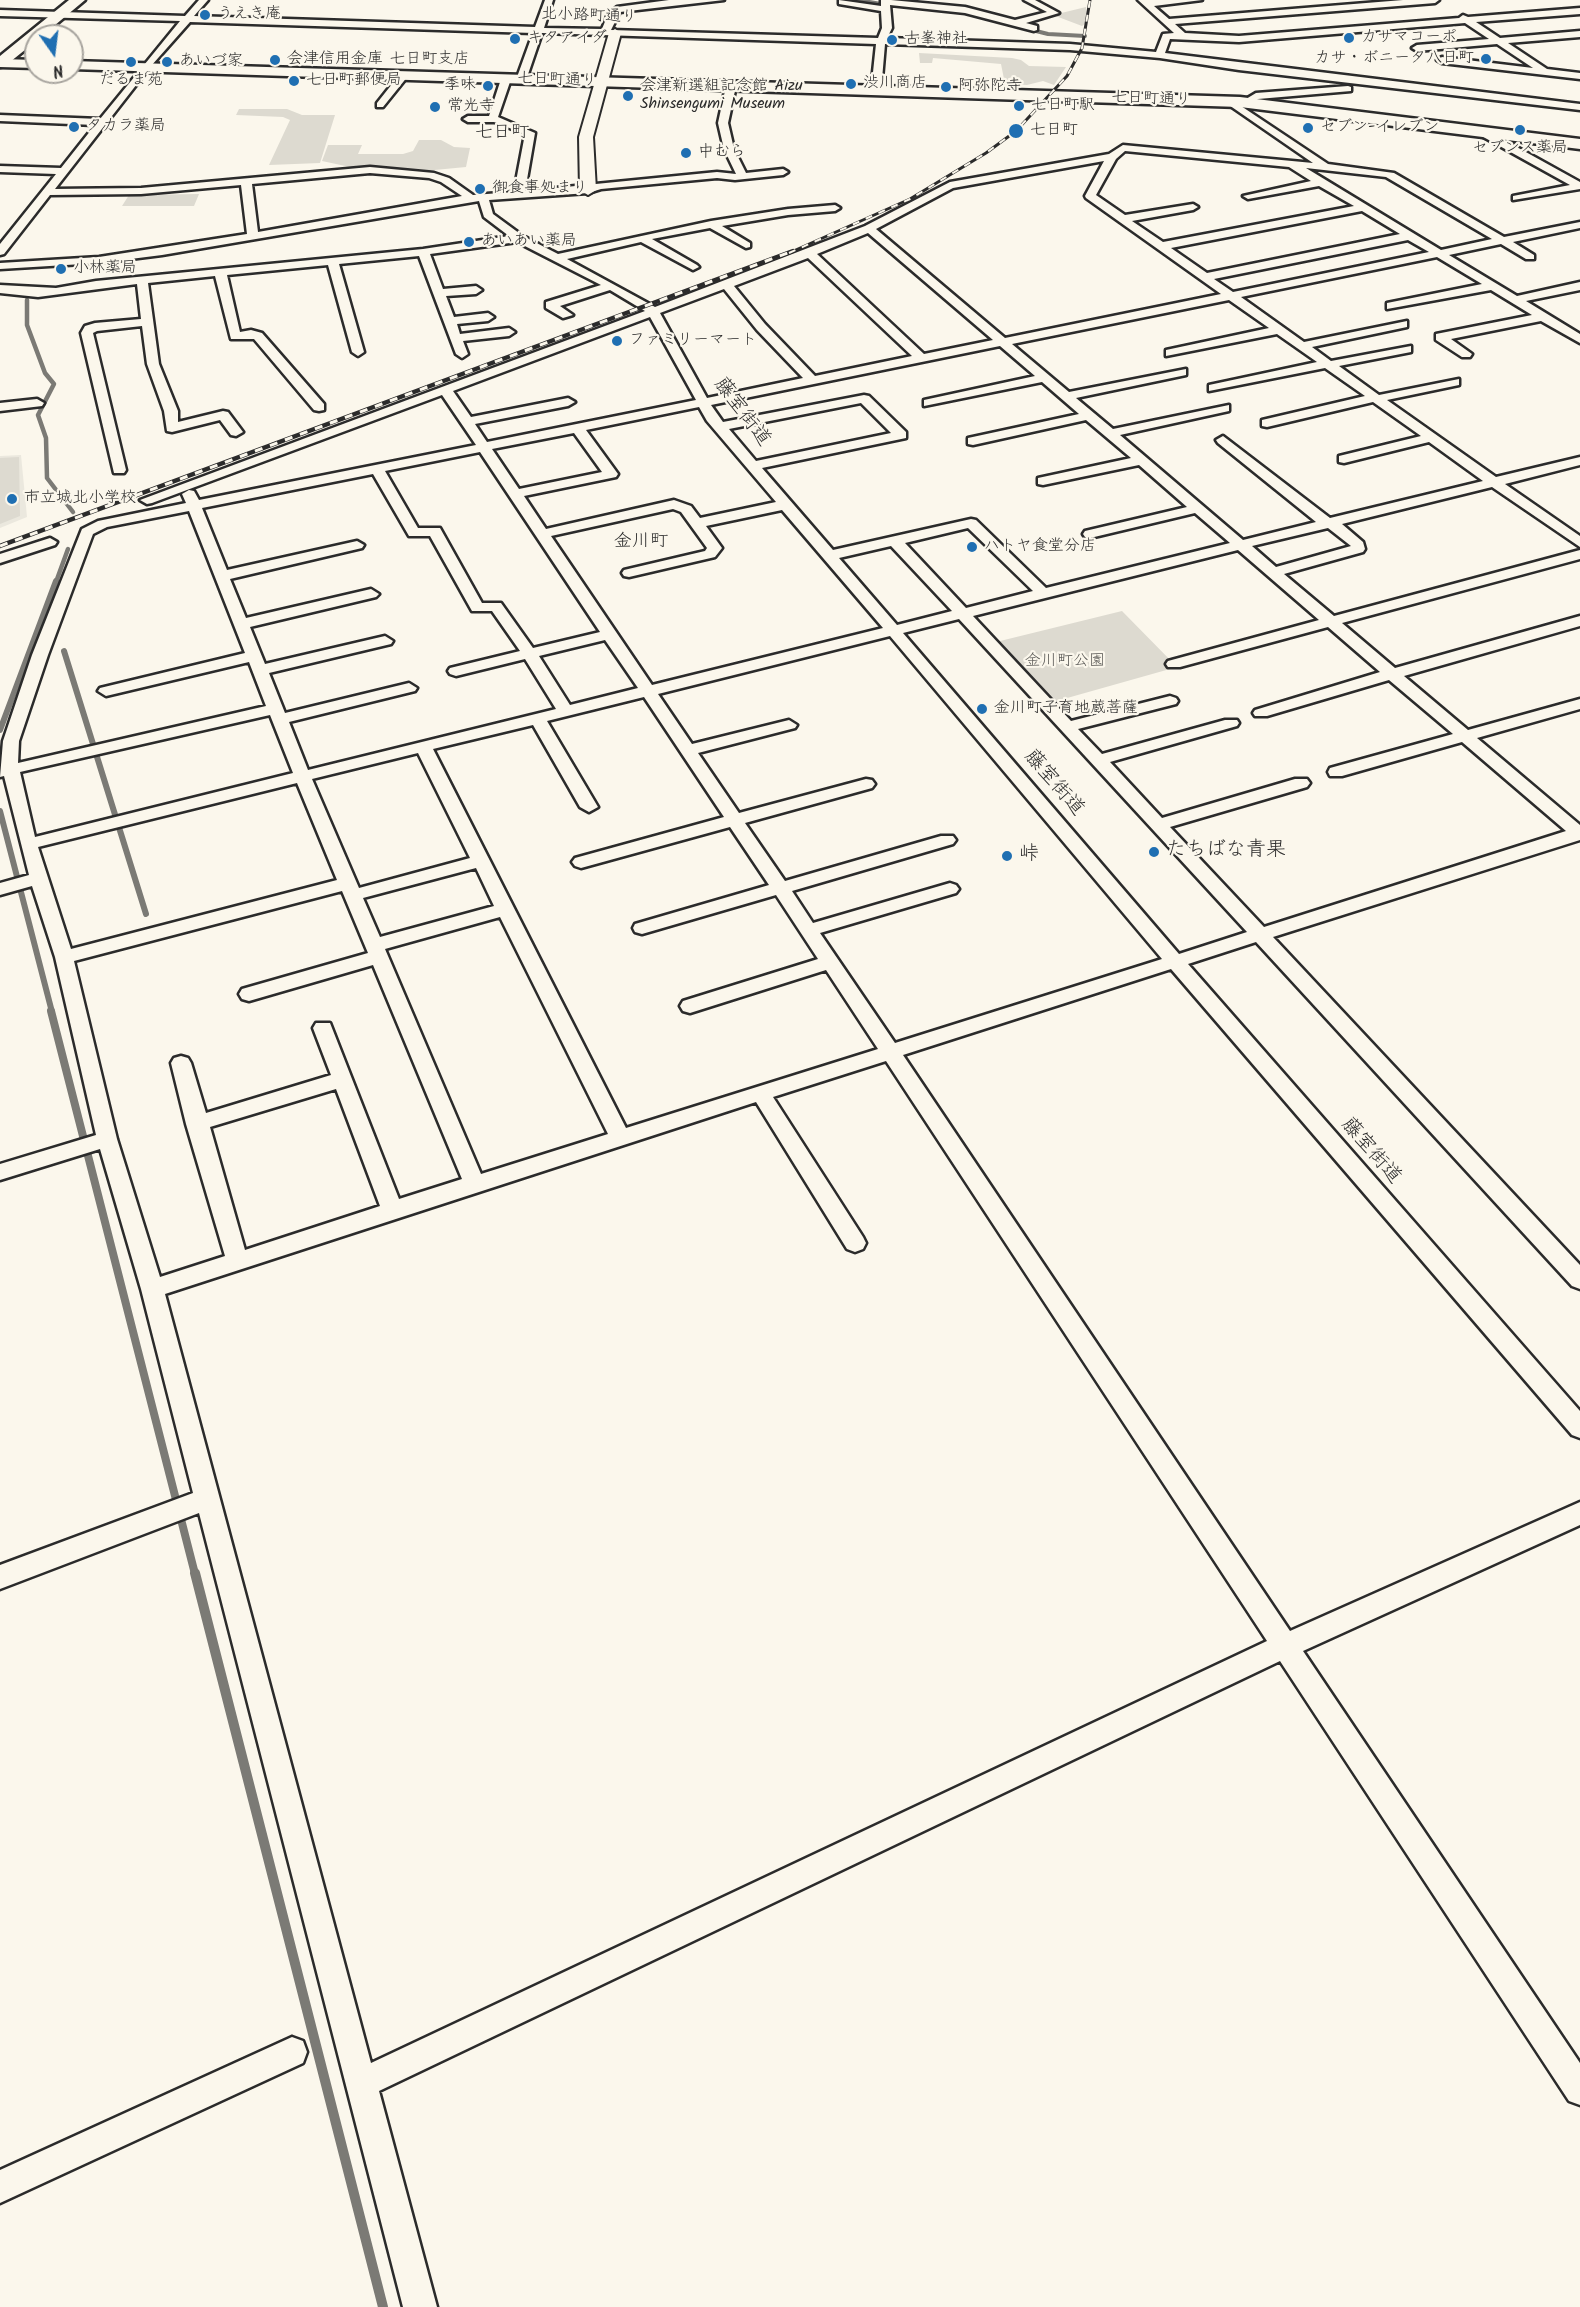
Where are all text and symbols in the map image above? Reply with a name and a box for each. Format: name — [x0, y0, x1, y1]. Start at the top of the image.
place label: うえき庵 — [217, 5, 281, 25]
street label: 北小路町通り — [541, 6, 637, 28]
marker: うえき庵 — [198, 8, 212, 22]
north arrow — [24, 24, 84, 84]
place label: カサマコーポ — [1361, 28, 1457, 48]
place label: キタアイダ — [527, 29, 607, 49]
place label: 古峯神社 — [904, 30, 968, 50]
marker: カサマコーポ — [1342, 31, 1356, 45]
marker: キタアイダ — [508, 32, 522, 46]
marker: 古峯神社 — [885, 33, 899, 47]
place label: カサ・ボニータ八日町 — [1314, 49, 1474, 69]
place label: 会津信用金庫 七日町支店 — [287, 50, 469, 70]
place label: あいづ家 — [179, 52, 243, 72]
marker: カサ・ボニータ八日町 — [1479, 52, 1493, 66]
marker: 会津信用金庫 七日町支店 — [268, 53, 282, 67]
marker: だるま苑 — [124, 55, 138, 69]
marker: あいづ家 — [160, 55, 174, 69]
text: N — [50, 57, 66, 83]
street label: 七日町通り — [517, 70, 597, 92]
place label: だるま苑 — [99, 71, 163, 91]
place label: 七日町郵便局 — [306, 71, 402, 91]
marker: 七日町郵便局 — [287, 74, 301, 88]
place label: 渋川商店 — [863, 74, 927, 94]
place label: 季味 — [444, 76, 476, 96]
place label: 会津新選組記念館 Aizu Shinsengumi Museum — [640, 77, 803, 115]
marker: 渋川商店 — [844, 77, 858, 91]
place label: 阿弥陀寺 — [958, 77, 1022, 97]
marker: 季味 — [481, 79, 495, 93]
marker: 阿弥陀寺 — [939, 80, 953, 94]
marker: 会津新選組記念館 Aizu Shinsengumi Museum — [621, 89, 635, 103]
street label: 七日町通り — [1111, 89, 1191, 111]
place label: 七日町駅 — [1031, 96, 1095, 116]
place label: 常光寺 — [447, 97, 495, 117]
marker: 七日町駅 — [1012, 99, 1026, 113]
marker: 常光寺 — [428, 100, 442, 114]
place label: タカラ薬局 — [86, 117, 166, 137]
place label: セブン-イレブン — [1320, 118, 1439, 138]
marker: タカラ薬局 — [67, 120, 81, 134]
place label: 七日町 — [1030, 121, 1078, 141]
marker: セブン-イレブン — [1301, 121, 1315, 135]
marker: 七日町 — [1007, 122, 1025, 140]
district label: 七日町 — [475, 123, 529, 145]
marker: セブンス薬局 — [1513, 123, 1527, 137]
place label: セブンス薬局 — [1472, 139, 1568, 159]
place label: 中むら — [698, 143, 746, 163]
marker: 中むら — [679, 146, 693, 160]
place label: 御食事処まり — [492, 179, 588, 199]
marker: 御食事処まり — [473, 182, 487, 196]
place label: あいあい薬局 — [481, 232, 577, 252]
marker: あいあい薬局 — [462, 235, 476, 249]
place label: 小林薬局 — [73, 259, 137, 279]
marker: 小林薬局 — [54, 262, 68, 276]
place label: ファミリーマート — [629, 331, 757, 351]
marker: ファミリーマート — [610, 334, 624, 348]
street label: 藤室街道 — [707, 374, 775, 452]
place label: 市立城北小学校 — [24, 489, 136, 509]
marker: 市立城北小学校 — [5, 492, 19, 506]
district label: 金川町 — [614, 532, 668, 554]
place label: ハトヤ食堂分店 — [984, 537, 1096, 557]
marker: ハトヤ食堂分店 — [965, 540, 979, 554]
park label: 金川町公園 — [1025, 652, 1105, 672]
place label: 金川町子育地蔵菩薩 — [994, 699, 1138, 719]
marker: 金川町子育地蔵菩薩 — [975, 702, 989, 716]
street label: 藤室街道 — [1018, 746, 1088, 822]
place label: たちばな青果 — [1166, 840, 1286, 864]
place label: 峠 — [1019, 844, 1039, 868]
marker: たちばな青果 — [1147, 845, 1161, 859]
marker: 峠 — [1000, 849, 1014, 863]
street label: 藤室街道 — [1335, 1114, 1405, 1190]

